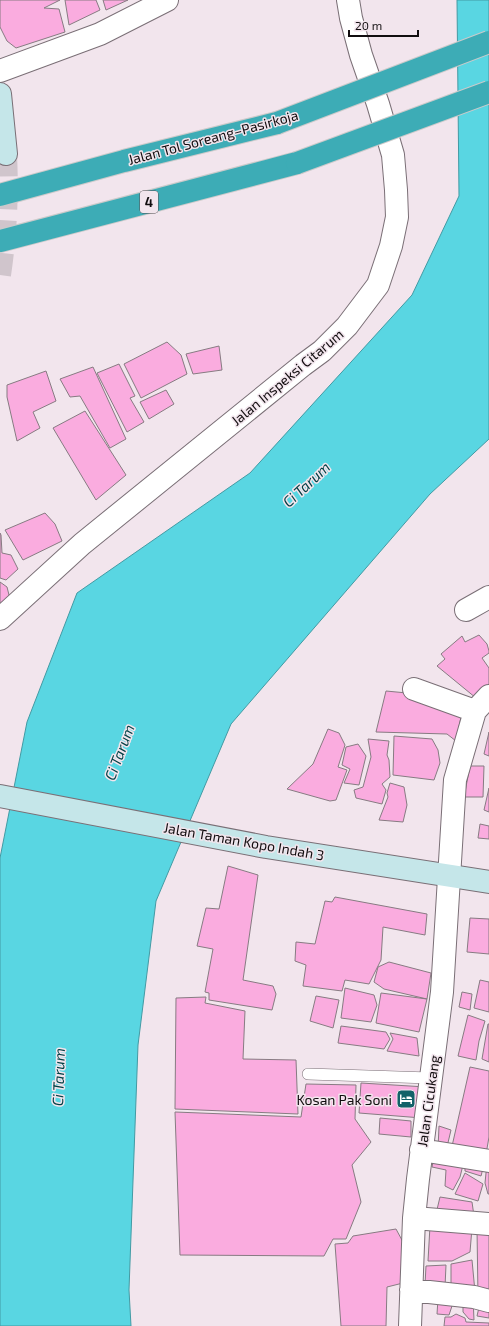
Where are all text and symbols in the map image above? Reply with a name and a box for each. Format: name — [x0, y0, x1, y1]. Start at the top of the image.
scale bar — [349, 12, 418, 38]
text: 20 m — [355, 18, 382, 32]
street label: Jalan Tol Soreang–Pasirkoja — [126, 106, 300, 168]
road number: 4 — [140, 191, 158, 213]
street label: Jalan Inspeksi Citarum — [227, 325, 347, 429]
water label: Ci Tarum — [279, 458, 333, 510]
water label: Ci Tarum — [100, 722, 138, 782]
street label: Jalan Taman Kopo Indah 3 — [162, 818, 326, 864]
water label: Ci Tarum — [48, 1048, 68, 1106]
street label: Jalan Cicukang — [413, 1054, 443, 1148]
hotel icon: Kosan Pak Soni — [395, 1088, 417, 1110]
place label: Kosan Pak Soni — [296, 1091, 392, 1108]

